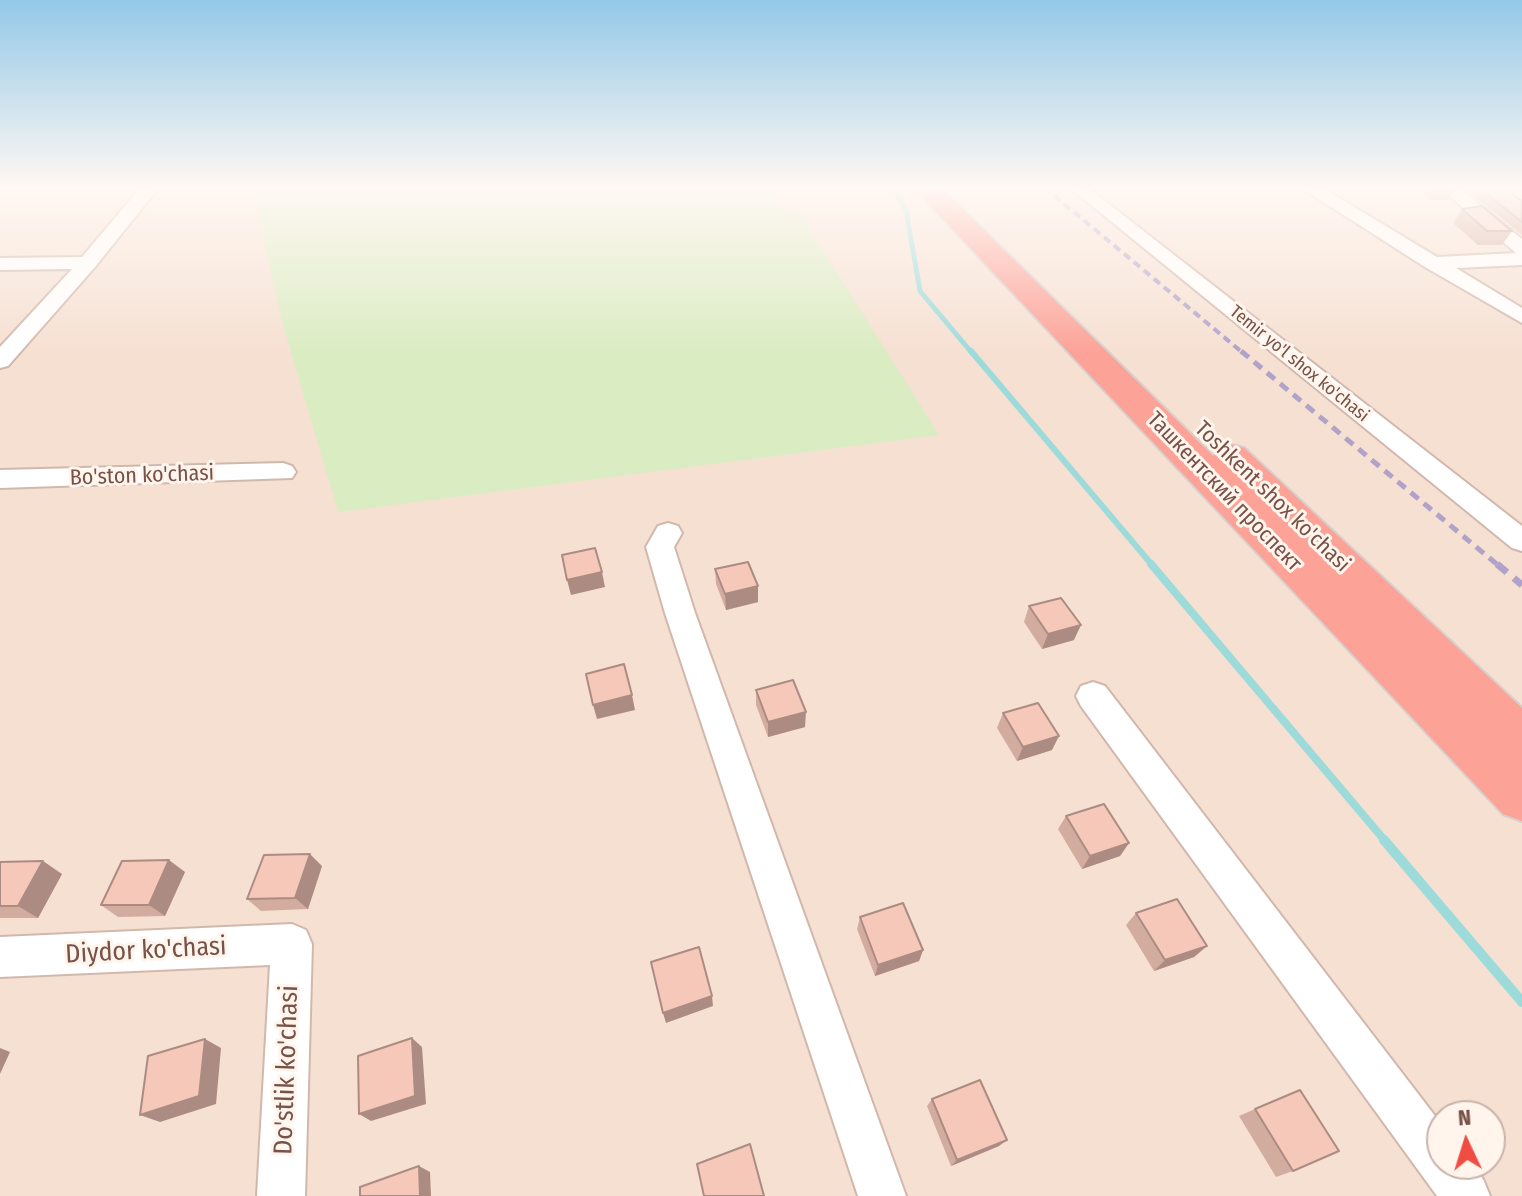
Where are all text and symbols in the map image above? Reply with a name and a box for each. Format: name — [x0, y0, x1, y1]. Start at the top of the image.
street label: Temir yo'l shox ko'chasi — [1225, 301, 1373, 427]
street label: Ташкентский проспект — [1141, 407, 1307, 577]
street label: Toshkent shox ko'chasi — [1189, 416, 1355, 578]
street label: Bo'ston ko'chasi — [69, 460, 215, 492]
street label: Diydor ko'chasi — [65, 931, 227, 971]
street label: Do'stlik ko'chasi — [268, 985, 306, 1155]
north arrow — [1426, 1100, 1506, 1180]
text: N — [1457, 1104, 1472, 1131]

